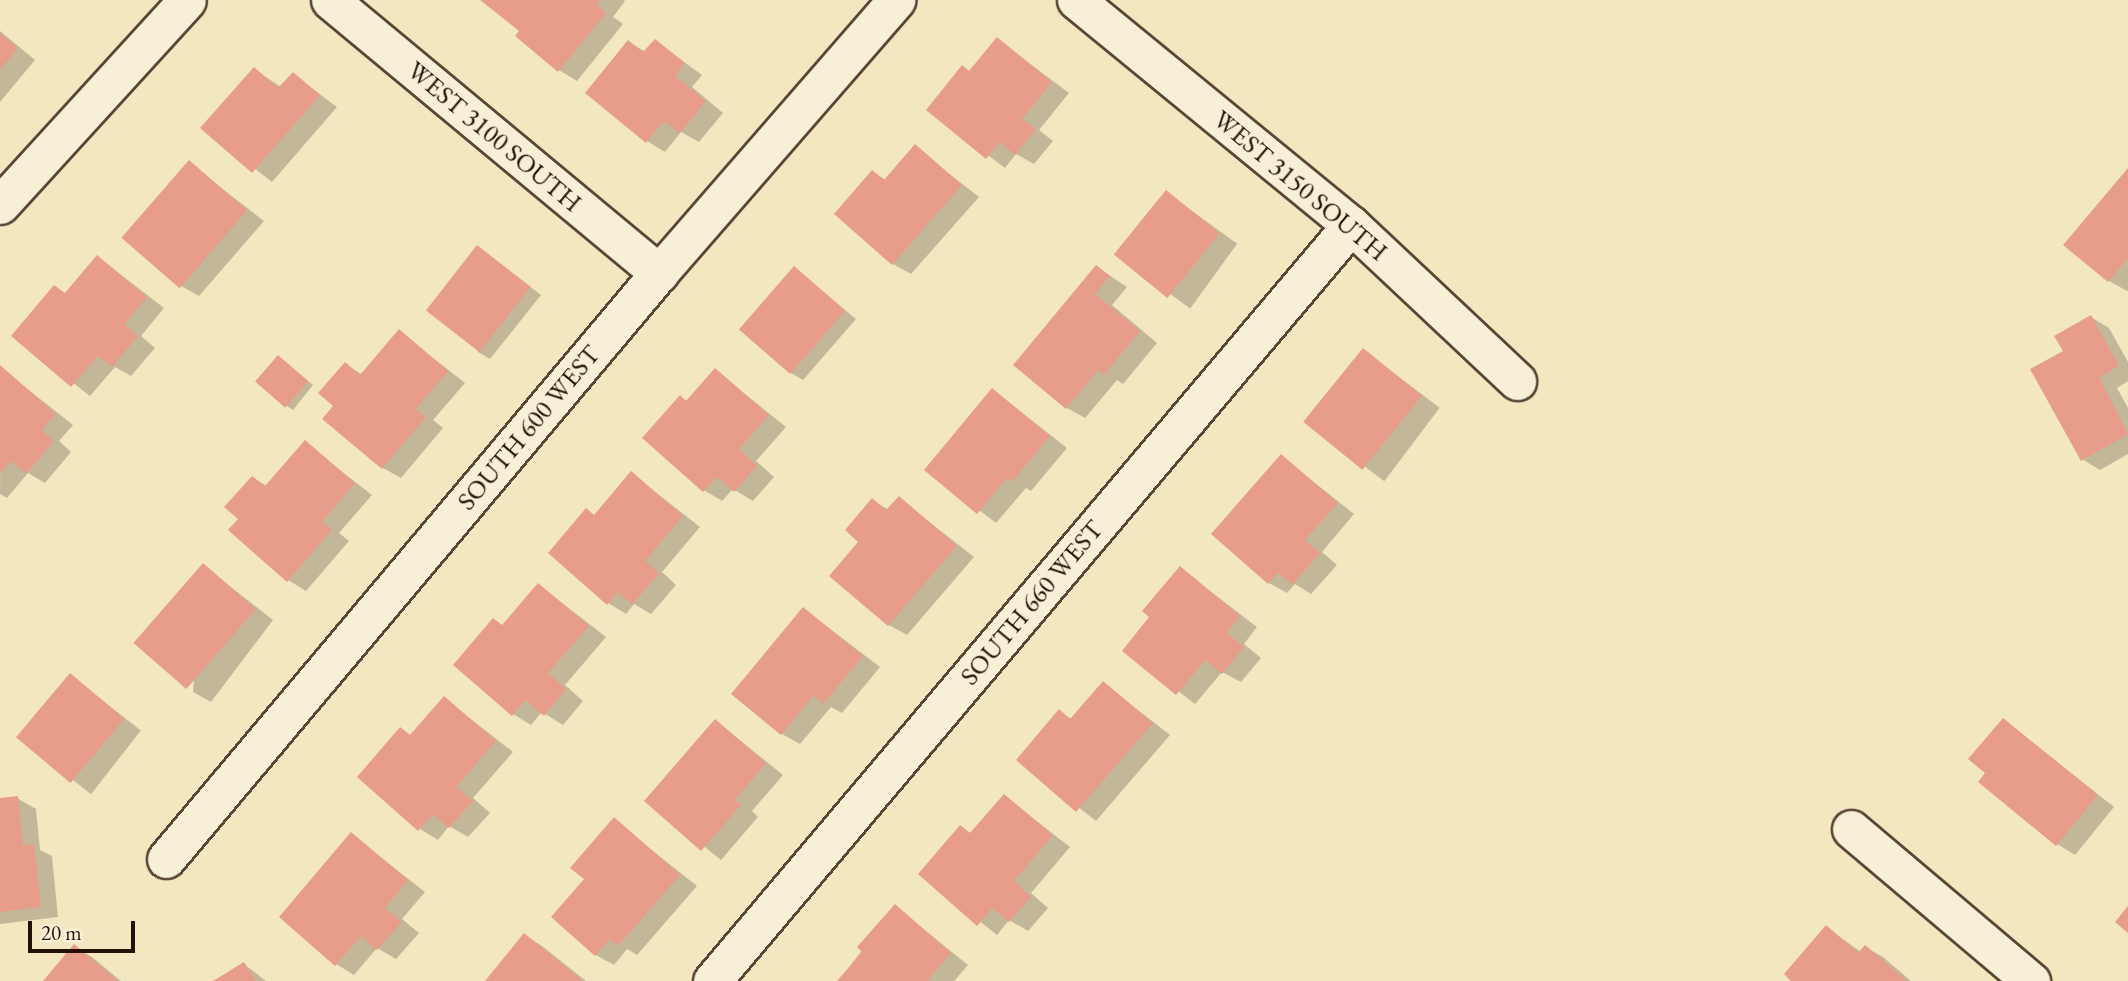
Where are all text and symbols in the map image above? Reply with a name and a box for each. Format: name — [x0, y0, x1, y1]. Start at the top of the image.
street label: WEST 3100 SOUTH — [401, 55, 587, 219]
street label: WEST 3150 SOUTH — [1207, 104, 1393, 268]
street label: SOUTH 600 WEST — [451, 339, 607, 517]
street label: SOUTH 660 WEST — [954, 514, 1110, 692]
scale bar — [32, 908, 138, 952]
text: 20 m — [41, 919, 82, 946]

